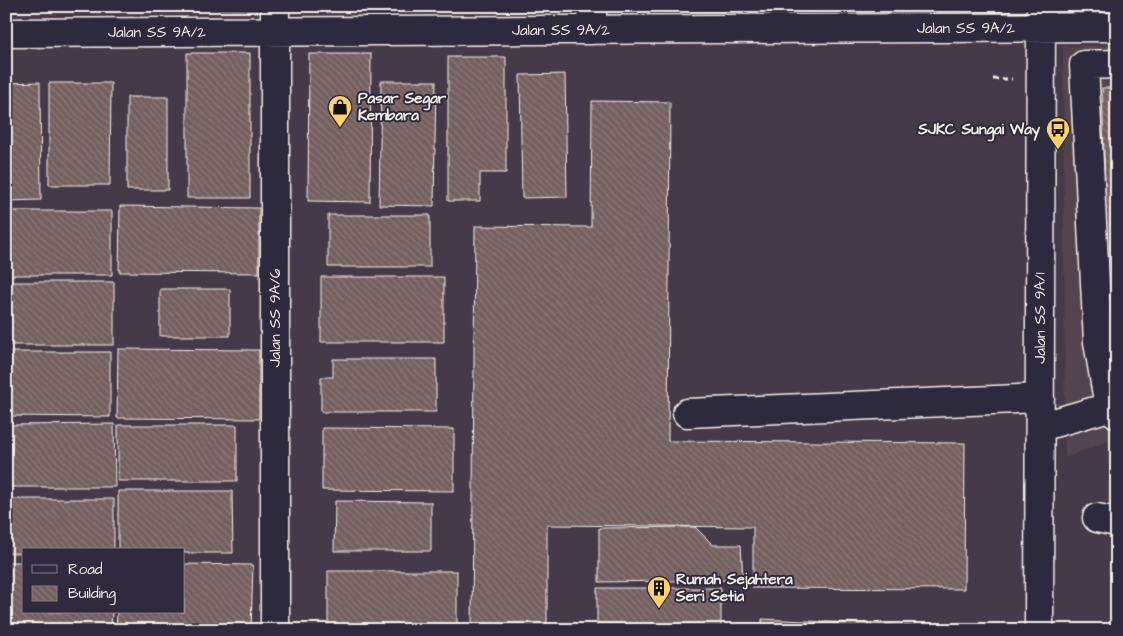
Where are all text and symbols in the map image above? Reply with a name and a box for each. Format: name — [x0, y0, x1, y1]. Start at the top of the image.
street label: Jalan SS 9A/2 — [917, 18, 1015, 39]
street label: Jalan SS 9A/2 — [512, 20, 610, 41]
street label: Jalan SS 9A/2 — [108, 22, 206, 43]
place label: Pasar Segar Kembara — [358, 88, 447, 126]
shop icon: Pasar Segar Kembara — [327, 94, 353, 128]
bus stop icon: SJKC Sungai Way — [1045, 116, 1071, 150]
place label: SJKC Sungai Way — [917, 119, 1041, 142]
street label: Jalan SS 9A/6 — [265, 268, 286, 367]
street label: Jalan SS 9A/1 — [1030, 272, 1051, 364]
legend — [22, 548, 185, 614]
text: Road — [68, 559, 103, 580]
place label: Rumah Sejahtera Seri Setia — [675, 569, 793, 607]
building icon: Rumah Sejahtera Seri Setia — [646, 575, 672, 609]
text: Building — [68, 583, 116, 605]

